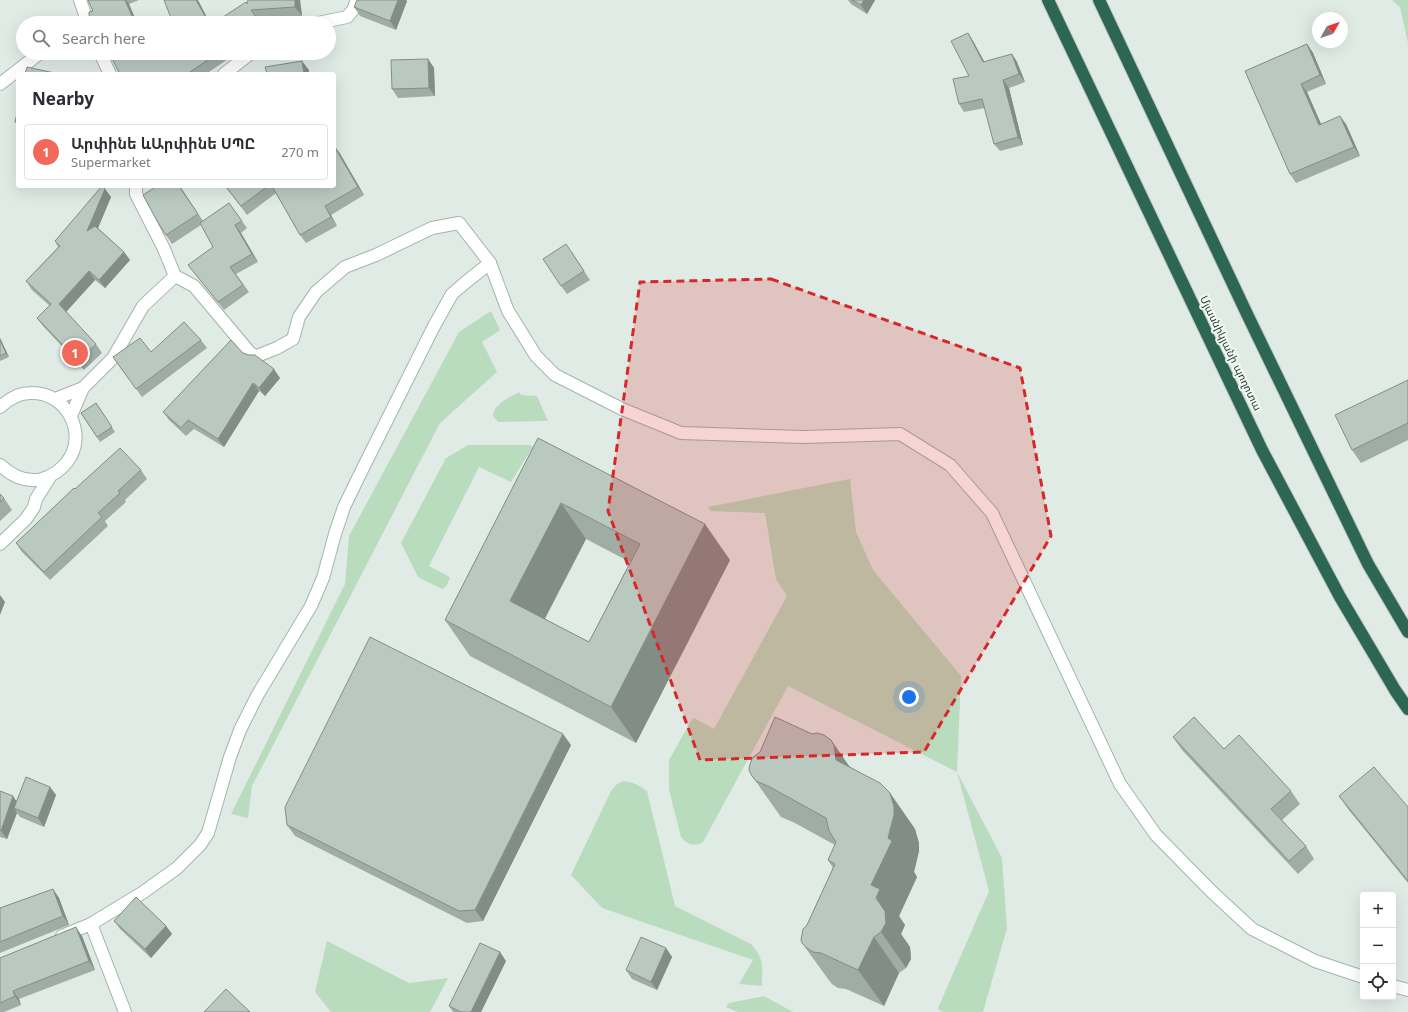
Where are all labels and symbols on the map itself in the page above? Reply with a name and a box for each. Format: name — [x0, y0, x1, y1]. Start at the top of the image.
north arrow — [1312, 12, 1348, 48]
street label: Մյասնիկյանի պողոտա — [1197, 293, 1266, 413]
pin: 1 — [62, 338, 88, 368]
your location — [899, 687, 919, 707]

